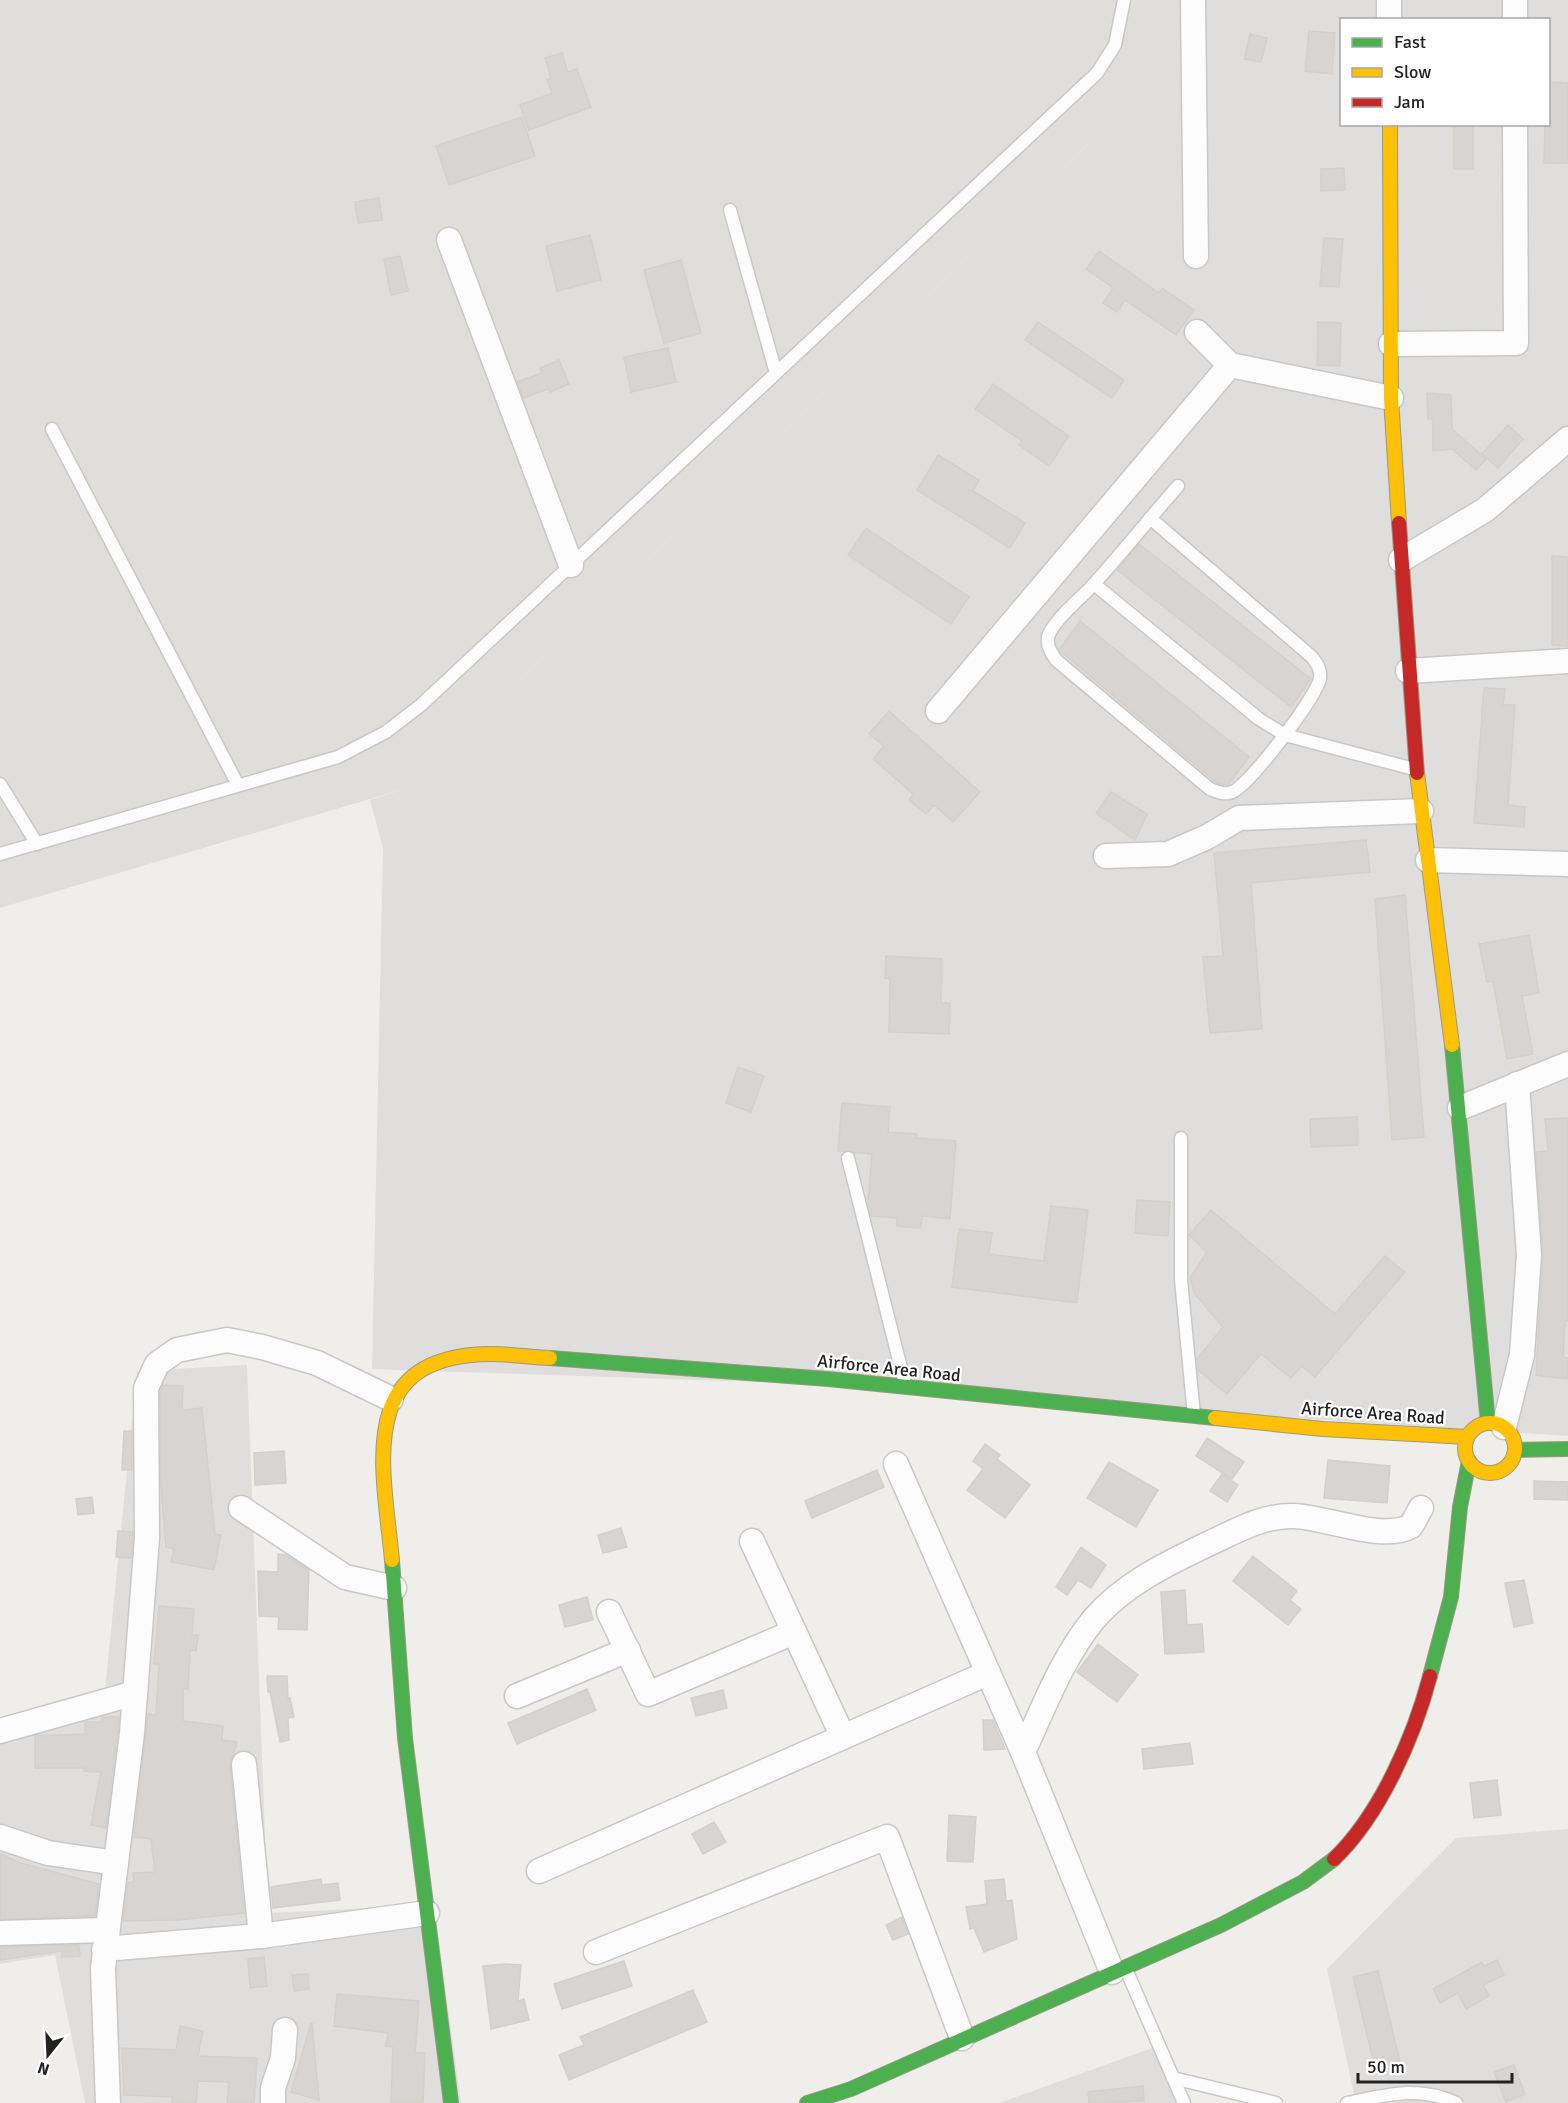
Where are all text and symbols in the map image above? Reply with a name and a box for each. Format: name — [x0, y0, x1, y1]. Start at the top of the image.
legend — [1340, 18, 1550, 126]
text: Fast — [1394, 31, 1426, 53]
text: Slow — [1394, 61, 1431, 83]
text: Jam — [1394, 91, 1425, 113]
street label: Airforce Area Road — [816, 1350, 962, 1386]
street label: Airforce Area Road — [1301, 1397, 1445, 1429]
north arrow — [18, 2025, 78, 2085]
scale bar — [1358, 2046, 1512, 2084]
text: 50 m — [1367, 2056, 1405, 2078]
text: N — [35, 2057, 52, 2080]

